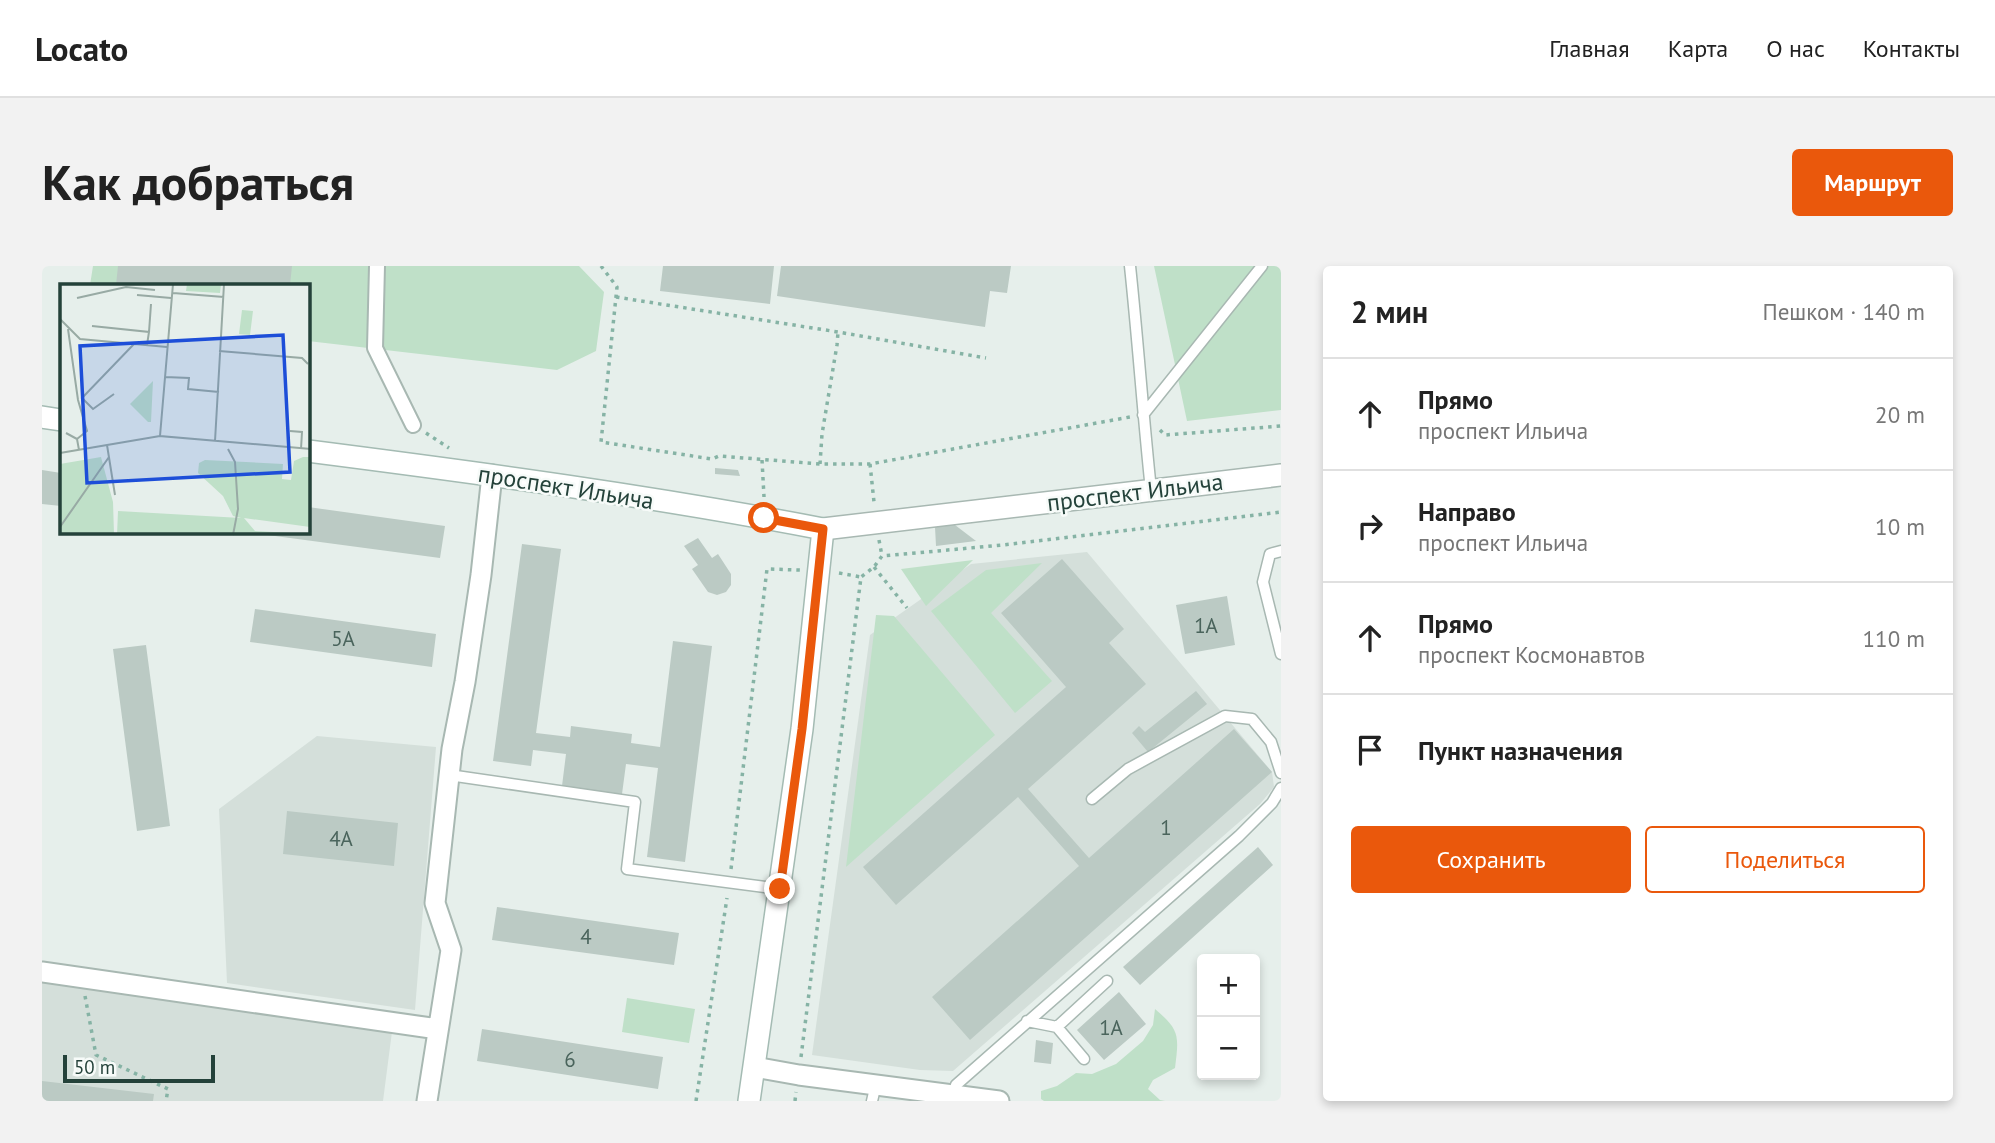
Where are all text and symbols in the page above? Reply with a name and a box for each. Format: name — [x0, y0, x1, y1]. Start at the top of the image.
text: Locato — [35, 27, 128, 70]
text: Главная — [1549, 33, 1630, 64]
text: Карта — [1668, 33, 1728, 64]
text: О нас — [1766, 33, 1825, 64]
text: Контакты — [1863, 33, 1960, 64]
button: Маршрут — [1792, 149, 1953, 216]
text: Как добраться — [42, 150, 354, 214]
inset map — [60, 284, 310, 534]
text: 2 мин — [1351, 292, 1428, 331]
text: Пешком · 140 m — [1762, 297, 1925, 326]
text: Прямо — [1418, 383, 1493, 416]
icon: ahead — [1351, 395, 1389, 433]
text: 20 m — [1875, 400, 1925, 429]
text: проспект Ильича — [1418, 416, 1588, 445]
street label: проспект Ильича — [476, 458, 656, 516]
street label: проспект Ильича — [1045, 466, 1225, 518]
text: Направо — [1418, 495, 1516, 528]
route start — [748, 502, 779, 533]
icon: right — [1351, 507, 1389, 545]
text: 10 m — [1875, 512, 1925, 541]
text: проспект Ильича — [1418, 528, 1588, 557]
text: Прямо — [1418, 607, 1493, 640]
house number: 1А — [1194, 612, 1219, 639]
icon: ahead — [1351, 619, 1389, 657]
text: 110 m — [1863, 624, 1925, 653]
house number: 5А — [331, 625, 356, 652]
text: проспект Космонавтов — [1418, 640, 1645, 669]
icon: arrive — [1351, 731, 1389, 769]
text: Пункт назначения — [1418, 734, 1623, 767]
house number: 1 — [1160, 814, 1172, 841]
house number: 4А — [329, 825, 354, 852]
button: Сохранить — [1351, 826, 1631, 893]
button: Поделиться — [1645, 826, 1925, 893]
route end — [764, 873, 795, 904]
house number: 4 — [580, 923, 592, 950]
map controls — [1197, 954, 1260, 1080]
button: + — [1197, 954, 1260, 1017]
house number: 1А — [1099, 1014, 1124, 1041]
button: − — [1197, 1017, 1260, 1080]
house number: 6 — [564, 1046, 576, 1073]
scale bar — [63, 1052, 215, 1084]
text: 50 m — [74, 1055, 115, 1079]

